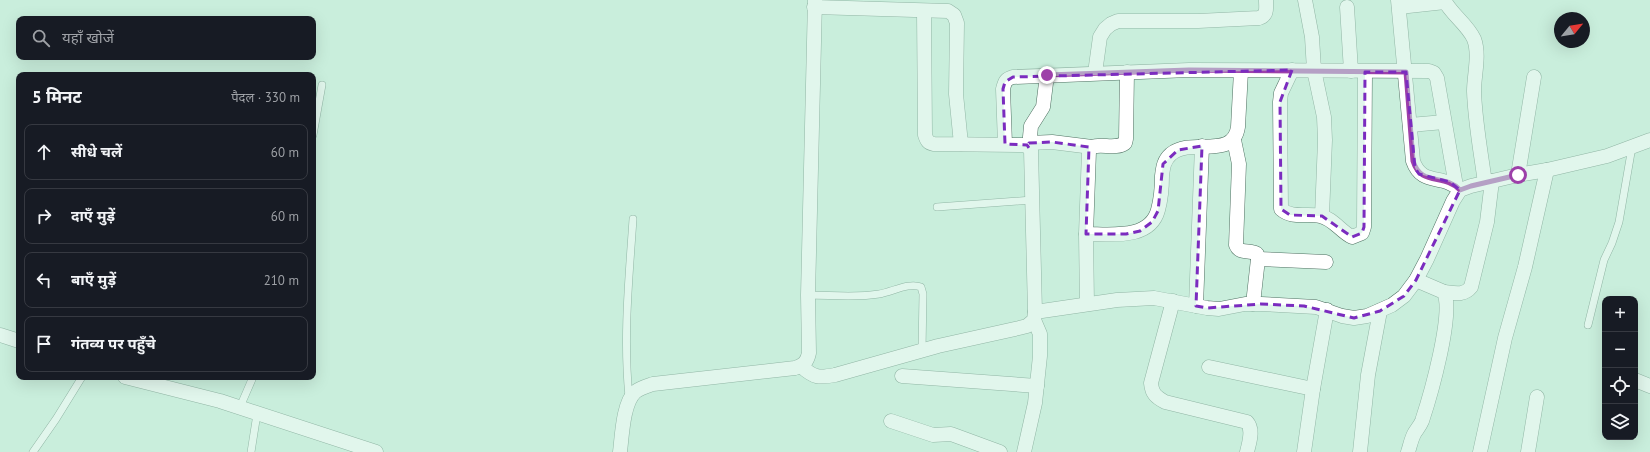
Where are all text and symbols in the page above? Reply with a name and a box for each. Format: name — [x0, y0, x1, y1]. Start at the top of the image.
north arrow — [1554, 12, 1590, 48]
search box — [16, 16, 316, 60]
icon: search — [30, 27, 52, 49]
text: यहाँ खोजें — [62, 28, 114, 47]
route end — [1038, 66, 1056, 84]
text: 5 मिनट — [32, 86, 82, 108]
text: पैदल · 330 m — [231, 89, 300, 106]
icon: ahead — [33, 141, 55, 163]
text: सीधे चलें — [71, 142, 122, 161]
text: 60 m — [271, 144, 299, 161]
route start — [1509, 166, 1527, 184]
icon: right — [33, 205, 55, 227]
text: दाएँ मुड़ें — [71, 206, 115, 225]
text: 60 m — [271, 208, 299, 225]
icon: left — [33, 269, 55, 291]
text: बाएँ मुड़ें — [71, 270, 116, 289]
text: 210 m — [264, 272, 299, 289]
map controls — [1602, 296, 1638, 440]
button: + — [1602, 296, 1638, 332]
button: − — [1602, 332, 1638, 368]
icon: arrive — [33, 333, 55, 355]
text: गंतव्य पर पहुँचे — [71, 334, 156, 353]
button: locate — [1602, 368, 1638, 404]
button: layers — [1602, 404, 1638, 440]

